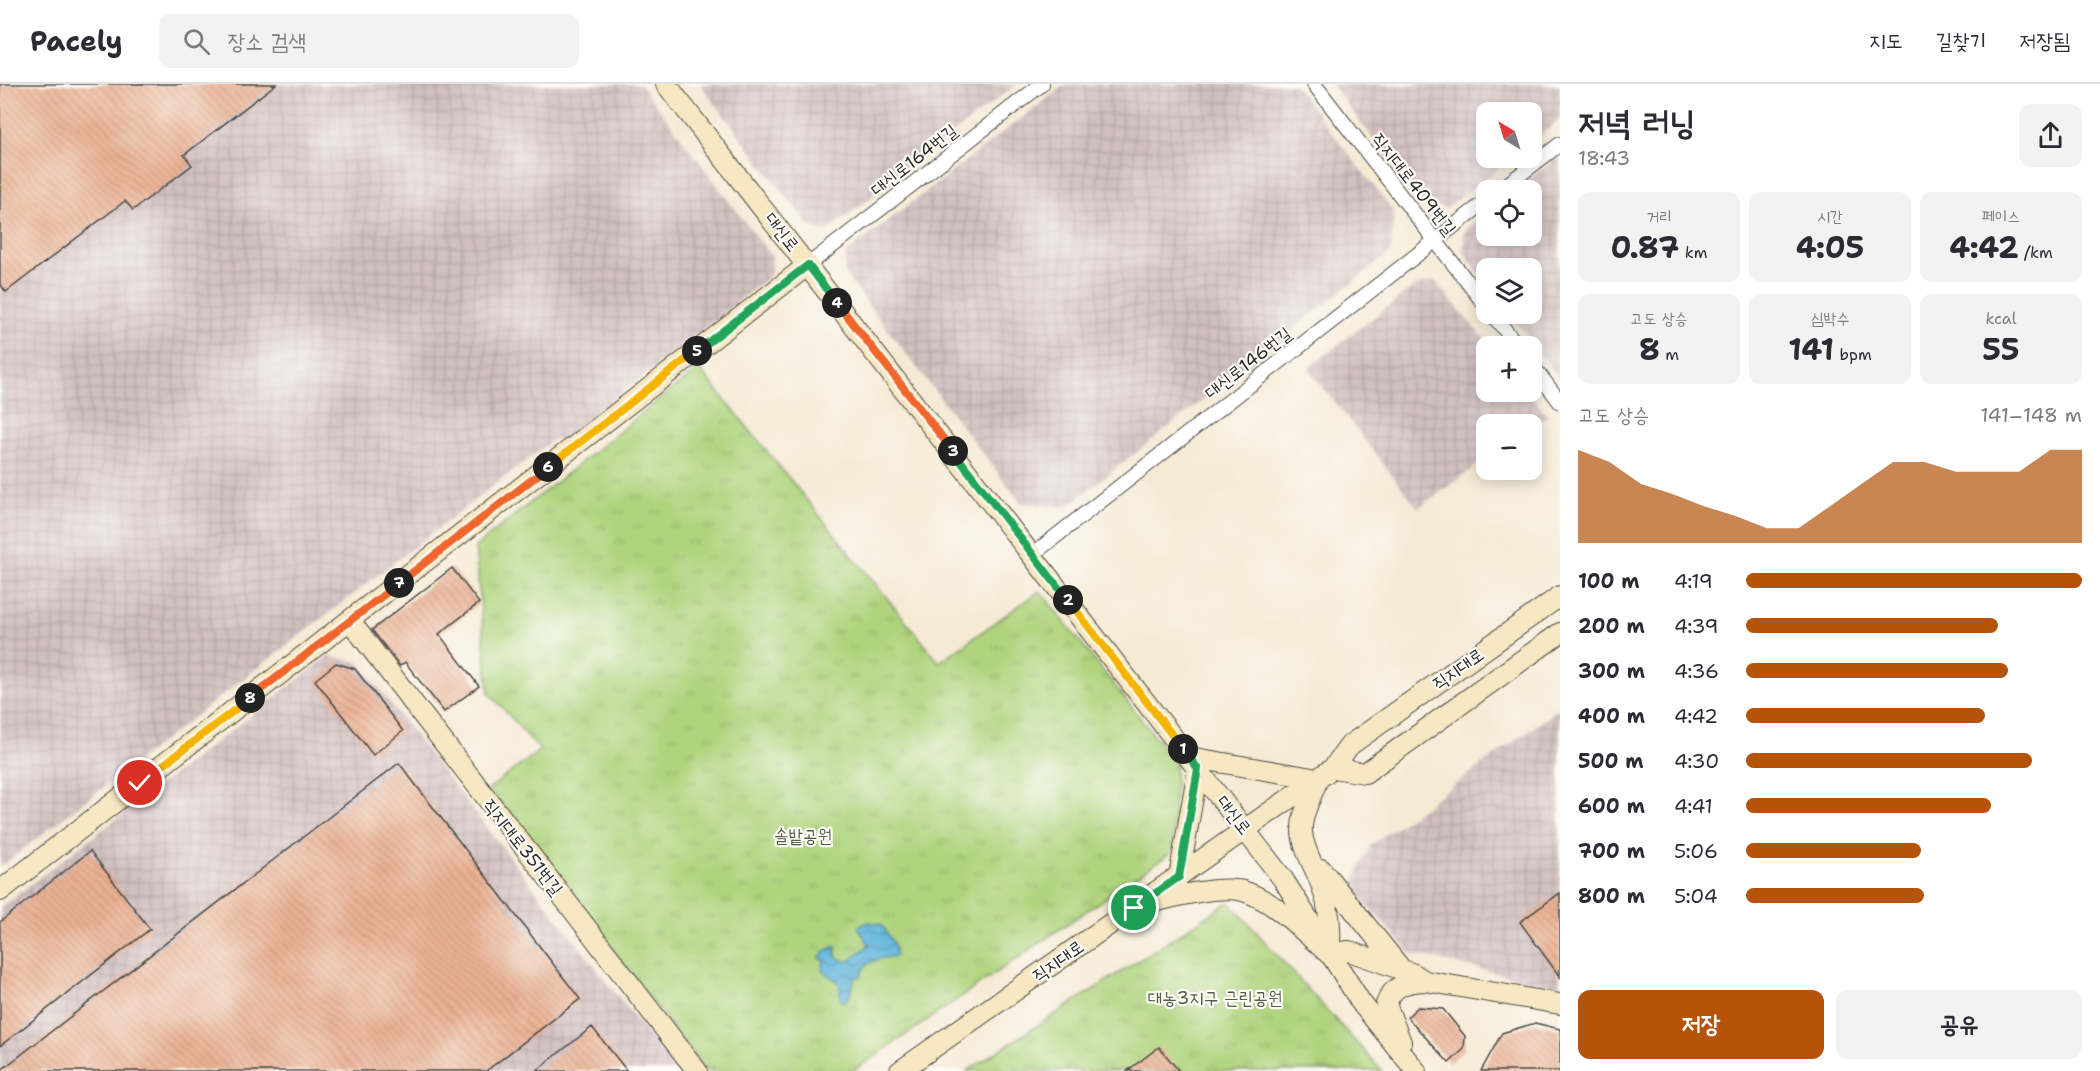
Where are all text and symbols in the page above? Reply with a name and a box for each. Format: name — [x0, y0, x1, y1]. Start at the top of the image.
search box — [159, 14, 579, 68]
text: Pacely — [30, 22, 123, 60]
icon: search — [180, 25, 213, 58]
text: 장소 검색 — [228, 27, 306, 56]
text: 지도 — [1869, 27, 1903, 55]
text: 길찾기 — [1936, 27, 1986, 55]
text: 저장됨 — [2019, 27, 2070, 55]
text: 저녁 러닝 — [1578, 100, 1696, 145]
north arrow — [1476, 102, 1542, 168]
map controls — [1476, 102, 1542, 480]
button: share — [2019, 104, 2082, 167]
street label: 대신로164번길 — [866, 118, 963, 201]
street label: 직지대로409번길 — [1366, 128, 1462, 241]
text: 18:43 — [1578, 145, 1630, 171]
button: locate — [1476, 180, 1542, 246]
text: 거리 — [1646, 206, 1672, 227]
text: 시간 — [1817, 206, 1843, 227]
text: 페이스 — [1982, 206, 2020, 227]
street label: 대신로 — [759, 207, 805, 257]
text: 0.87 — [1611, 227, 1679, 268]
text: 4:05 — [1796, 227, 1864, 268]
text: 4:42 — [1949, 227, 2019, 268]
text: km — [1679, 242, 1707, 263]
text: /km — [2019, 242, 2053, 263]
button: layers — [1476, 258, 1542, 324]
pin: 4 — [822, 288, 852, 318]
text: 4 — [831, 292, 843, 313]
text: 고도 상승 — [1631, 308, 1687, 329]
text: 심박수 — [1811, 308, 1849, 329]
text: kcal — [1985, 308, 2017, 329]
street label: 대신로146번길 — [1200, 321, 1297, 404]
text: 8 — [1639, 329, 1660, 370]
text: 141 — [1788, 329, 1834, 370]
text: 55 — [1982, 329, 2020, 370]
pin: 5 — [682, 336, 712, 366]
button: + — [1476, 336, 1542, 402]
text: 5 — [692, 340, 702, 361]
text: m — [1660, 344, 1679, 365]
text: bpm — [1834, 344, 1872, 365]
text: 고도 상승 — [1578, 402, 1649, 428]
text: 141–148 m — [1980, 402, 2082, 428]
button: − — [1476, 414, 1542, 480]
pin: 3 — [938, 436, 968, 466]
text: 3 — [947, 440, 959, 461]
pin: 6 — [533, 452, 563, 482]
text: 6 — [542, 456, 554, 477]
pin: 7 — [384, 568, 414, 598]
text: 100 m — [1578, 568, 1640, 594]
text: 4:19 — [1674, 568, 1713, 594]
text: 7 — [393, 572, 405, 593]
pin: 2 — [1053, 585, 1083, 615]
text: 2 — [1062, 589, 1074, 610]
text: 200 m — [1578, 613, 1645, 639]
text: 4:39 — [1674, 613, 1719, 639]
street label: 직지대로 — [1427, 643, 1489, 695]
text: 300 m — [1578, 658, 1645, 684]
text: 4:36 — [1674, 658, 1719, 684]
pin: 8 — [235, 683, 265, 713]
text: 8 — [244, 687, 256, 708]
text: 400 m — [1578, 703, 1645, 729]
text: 4:42 — [1674, 703, 1718, 729]
pin: 1 — [1168, 734, 1198, 764]
text: 1 — [1179, 738, 1187, 759]
text: 500 m — [1578, 748, 1644, 774]
text: 4:30 — [1674, 748, 1719, 774]
pin — [114, 757, 165, 808]
icon: check — [123, 766, 156, 799]
street label: 대신로 — [1211, 790, 1257, 840]
text: 600 m — [1578, 793, 1645, 819]
text: 4:41 — [1674, 793, 1713, 819]
street label: 직지대로351번길 — [478, 794, 569, 901]
park label: 솔밭공원 — [774, 824, 832, 848]
text: 700 m — [1578, 838, 1645, 864]
text: 5:06 — [1674, 838, 1718, 864]
pin — [1108, 882, 1159, 933]
text: 800 m — [1578, 883, 1645, 909]
text: 5:04 — [1674, 883, 1718, 909]
icon: arrive — [1117, 891, 1150, 924]
street label: 직지대로 — [1027, 935, 1089, 987]
park label: 대농3지구 근린공원 — [1148, 986, 1282, 1010]
button: 저장 — [1578, 990, 1824, 1059]
button: 공유 — [1836, 990, 2082, 1059]

